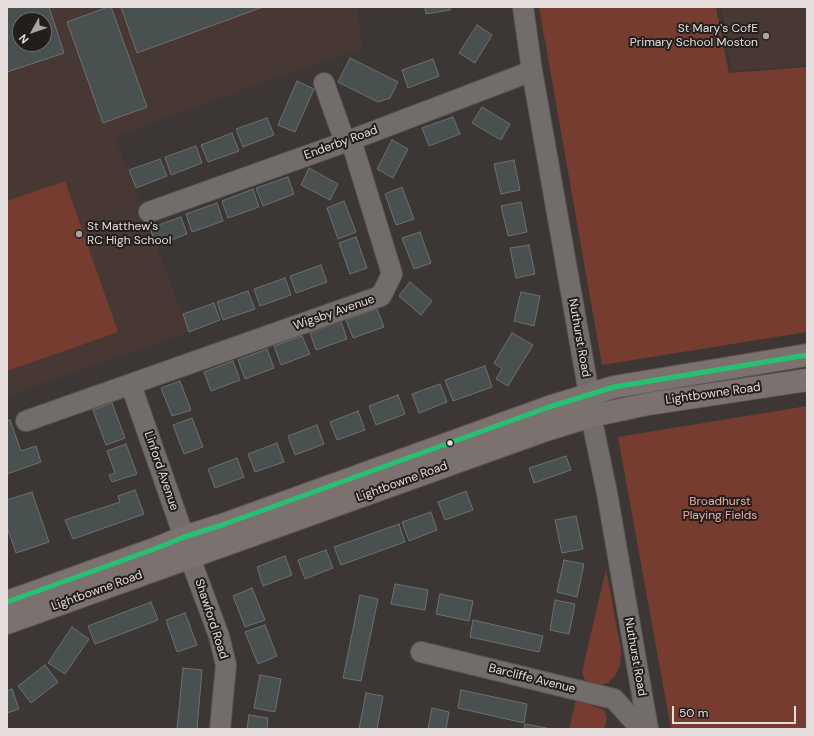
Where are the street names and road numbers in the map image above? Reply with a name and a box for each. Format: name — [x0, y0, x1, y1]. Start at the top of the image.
street label: Enderby Road — [302, 123, 380, 163]
street label: Wigsby Avenue — [292, 292, 376, 334]
street label: Nuthurst Road — [565, 298, 593, 378]
street label: Lightbowne Road — [665, 380, 761, 408]
street label: Linford Avenue — [141, 430, 181, 512]
street label: Lightbowne Road — [354, 459, 450, 505]
street label: Lightbowne Road — [49, 568, 145, 614]
street label: Shawford Road — [191, 577, 231, 661]
street label: Nuthurst Road — [621, 617, 649, 697]
street label: Barcliffe Avenue — [487, 661, 577, 697]

